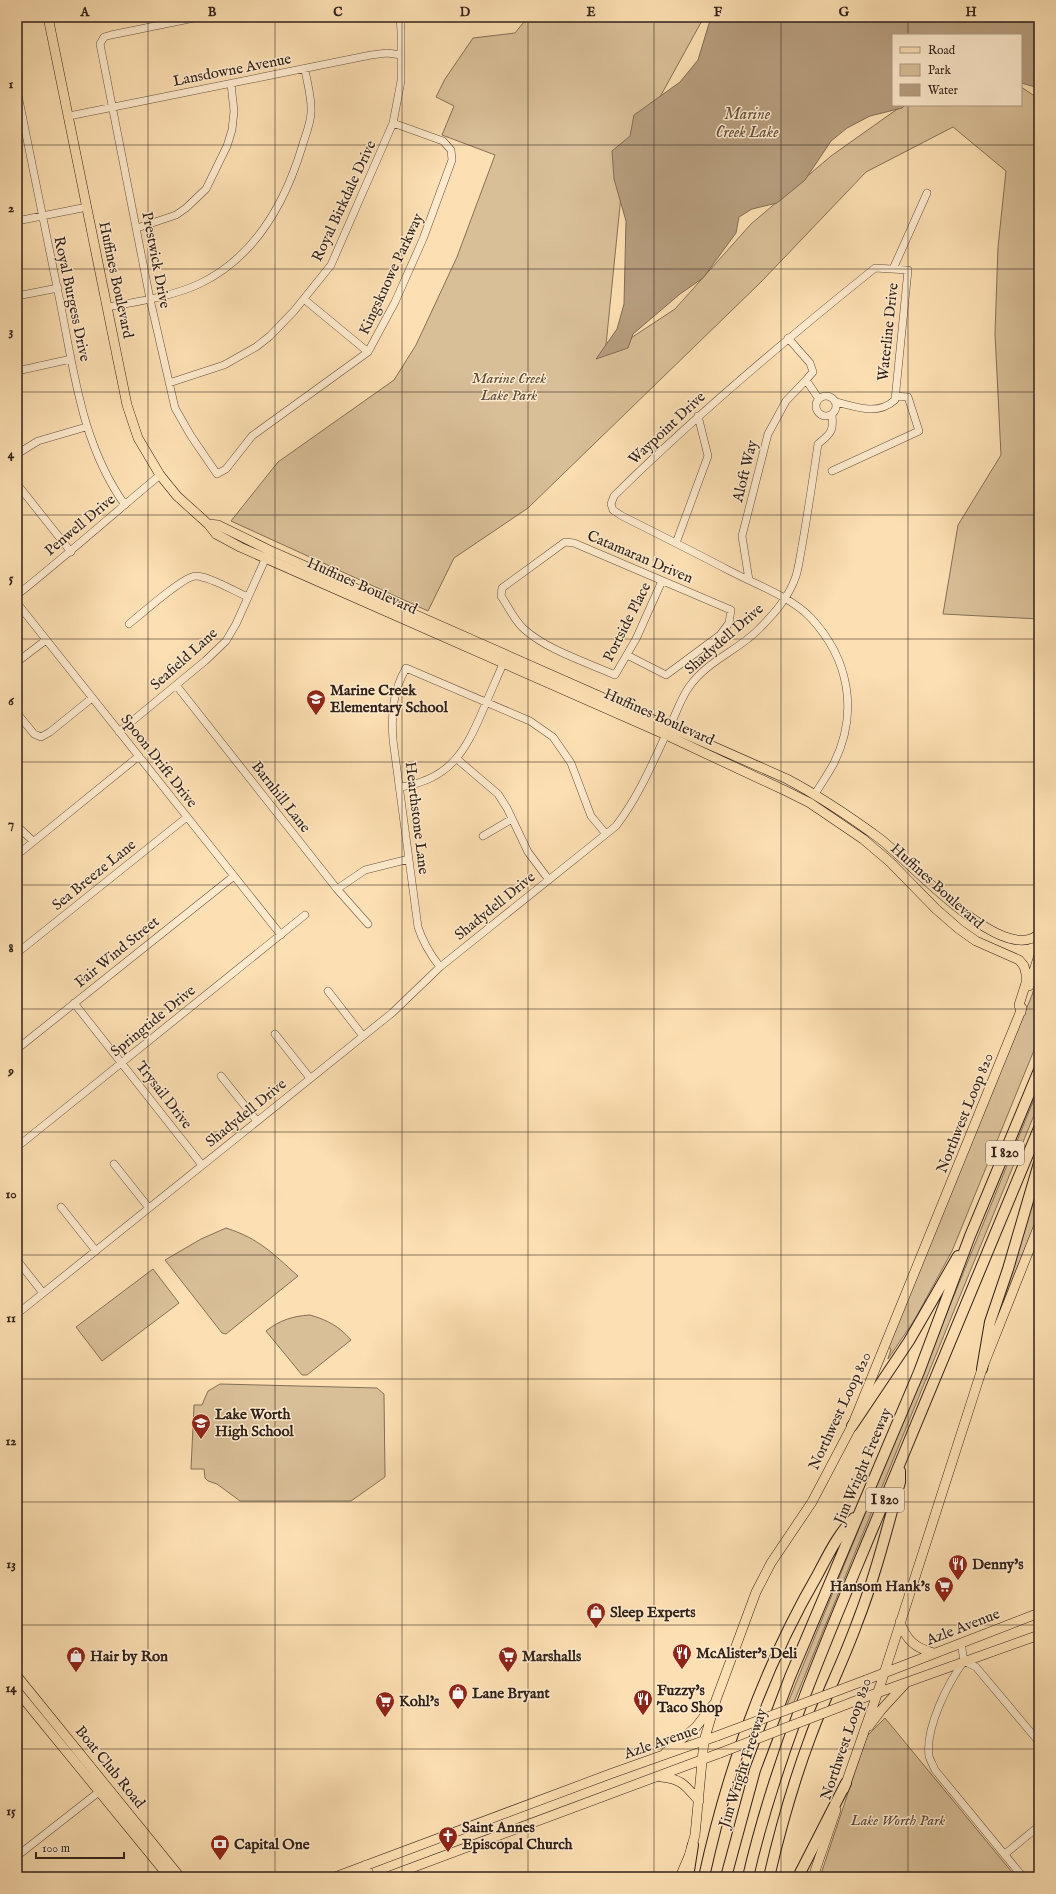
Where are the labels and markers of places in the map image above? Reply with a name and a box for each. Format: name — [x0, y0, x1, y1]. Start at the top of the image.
place label: Marine Creek Elementary School — [330, 681, 449, 717]
school or university icon: Marine Creek Elementary School — [305, 688, 327, 716]
place label: Lake Worth High School — [215, 1405, 294, 1441]
school or university icon: Lake Worth High School — [190, 1412, 212, 1440]
restaurant icon: Denny's — [947, 1553, 969, 1581]
place label: Denny's — [972, 1555, 1024, 1574]
supermarket icon: Hansom Hank's — [933, 1575, 955, 1603]
place label: Hansom Hank's — [830, 1577, 931, 1596]
shop icon: Sleep Experts — [585, 1601, 607, 1629]
place label: Sleep Experts — [610, 1603, 696, 1622]
restaurant icon: McAlister's Deli — [671, 1642, 693, 1670]
place label: McAlister's Deli — [696, 1644, 797, 1663]
shop icon: Hair by Ron — [65, 1645, 87, 1673]
supermarket icon: Marshalls — [497, 1645, 519, 1673]
place label: Hair by Ron — [90, 1647, 168, 1666]
place label: Marshalls — [522, 1647, 582, 1666]
place label: Fuzzy's Taco Shop — [656, 1681, 723, 1717]
shop icon: Lane Bryant — [447, 1682, 469, 1710]
place label: Lane Bryant — [472, 1684, 550, 1703]
restaurant icon: Fuzzy's Taco Shop — [632, 1688, 654, 1716]
supermarket icon: Kohl's — [374, 1690, 396, 1718]
place label: Kohl's — [399, 1692, 440, 1711]
place label: Saint Annes Episcopal Church — [462, 1818, 574, 1854]
church icon: Saint Annes Episcopal Church — [437, 1825, 459, 1853]
bank icon: Capital One — [209, 1833, 231, 1861]
place label: Capital One — [234, 1835, 310, 1854]

